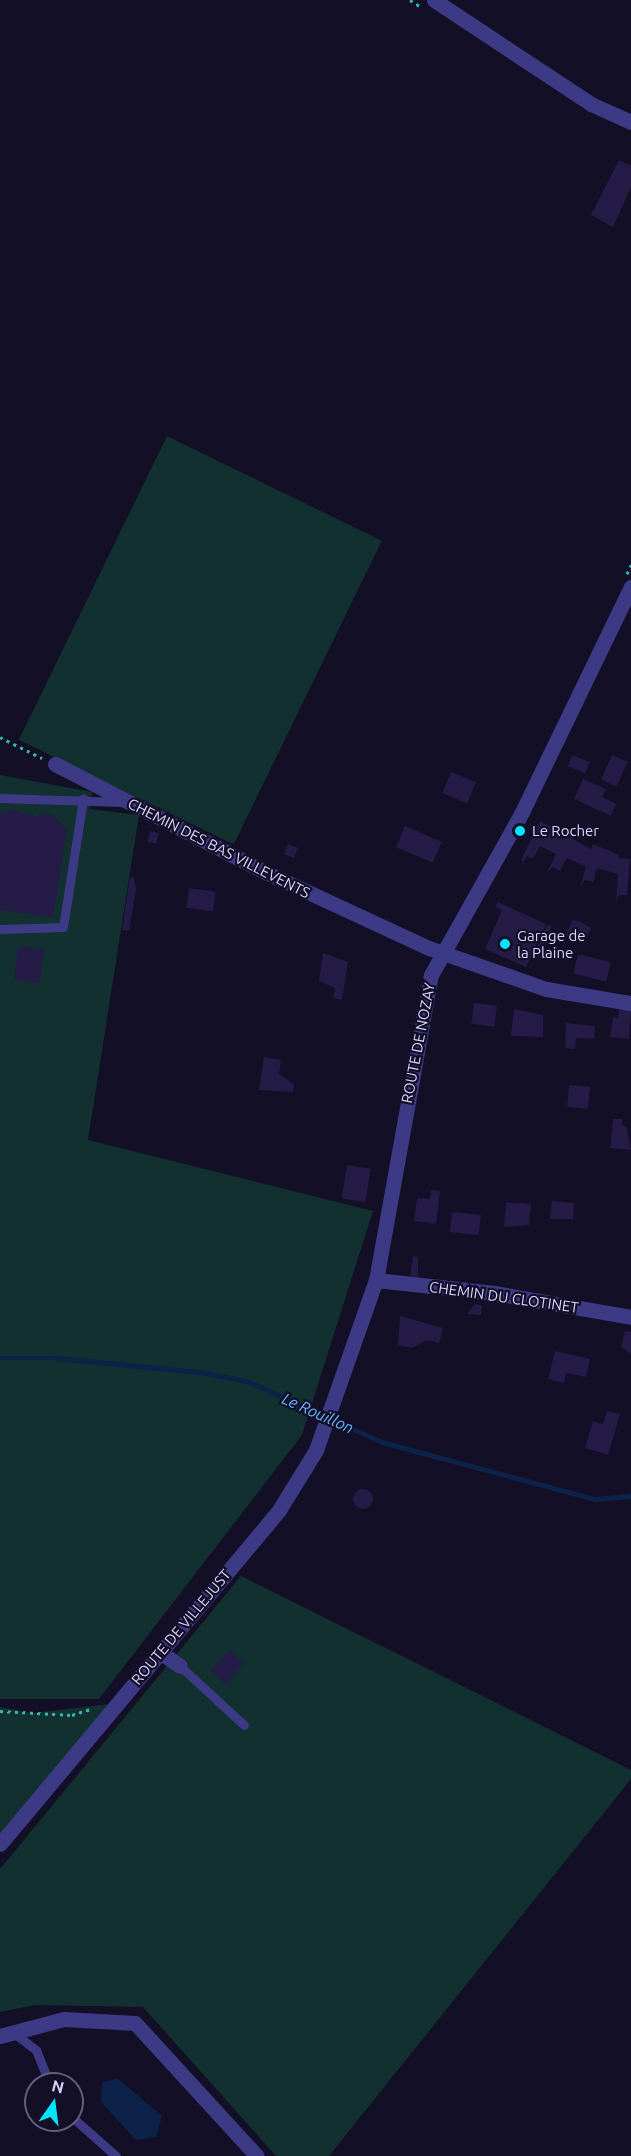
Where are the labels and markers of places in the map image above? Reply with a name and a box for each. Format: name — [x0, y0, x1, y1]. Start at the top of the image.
place label: Le Rocher — [532, 822, 599, 840]
marker: Le Rocher — [513, 824, 527, 838]
place label: Garage de la Plaine — [517, 926, 585, 961]
marker: Garage de la Plaine — [498, 937, 512, 951]

